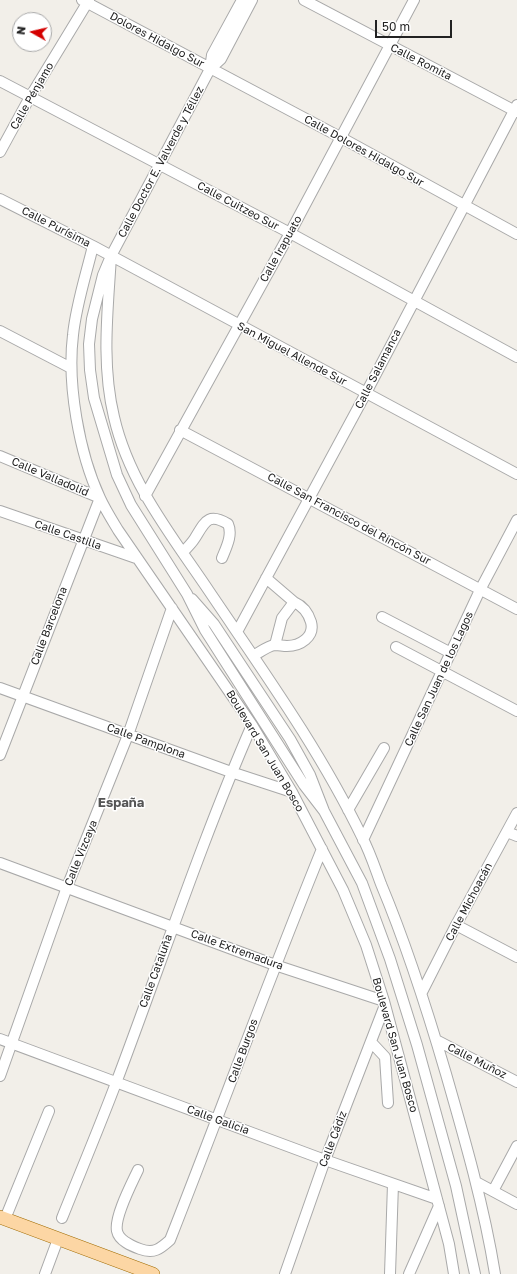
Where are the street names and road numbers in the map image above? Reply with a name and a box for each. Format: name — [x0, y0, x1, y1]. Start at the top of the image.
street label: Dolores Hidalgo Sur — [107, 9, 207, 71]
street label: Calle Romita — [388, 41, 454, 83]
street label: Calle Pénjamo — [7, 60, 57, 132]
street label: Calle Doctor E. Valverde y Téllez — [115, 84, 207, 240]
street label: Calle Dolores Hidalgo Sur — [302, 113, 426, 189]
street label: Calle Cuitzeo Sur — [195, 179, 281, 233]
street label: Calle Purísima — [19, 204, 93, 250]
street label: Calle Irapuato — [257, 213, 305, 285]
street label: San Miguel Allende Sur — [235, 319, 349, 389]
street label: Calle Salamanca — [352, 327, 404, 411]
street label: Calle Valladolid — [9, 455, 91, 499]
street label: Calle San Francisco del Rincón Sur — [265, 470, 433, 568]
street label: Calle Castilla — [33, 517, 103, 553]
street label: Calle Barcelona — [28, 585, 70, 667]
street label: Calle San Juan de los Lagos — [402, 609, 476, 749]
street label: Boulevard San Juan Bosco — [223, 688, 307, 814]
street label: Calle Pamplona — [105, 721, 187, 761]
street label: Calle Vizcaya — [62, 818, 100, 888]
street label: Calle Michoacán — [443, 861, 495, 943]
street label: Calle Extremadura — [189, 927, 285, 973]
street label: Calle Cataluña — [137, 933, 175, 1009]
street label: Boulevard San Juan Bosco — [369, 976, 421, 1114]
street label: Calle Burgos — [225, 1017, 261, 1085]
street label: Calle Muñoz — [445, 1040, 509, 1082]
street label: Calle Galicia — [185, 1103, 251, 1137]
street label: Calle Cádiz — [316, 1109, 350, 1169]

